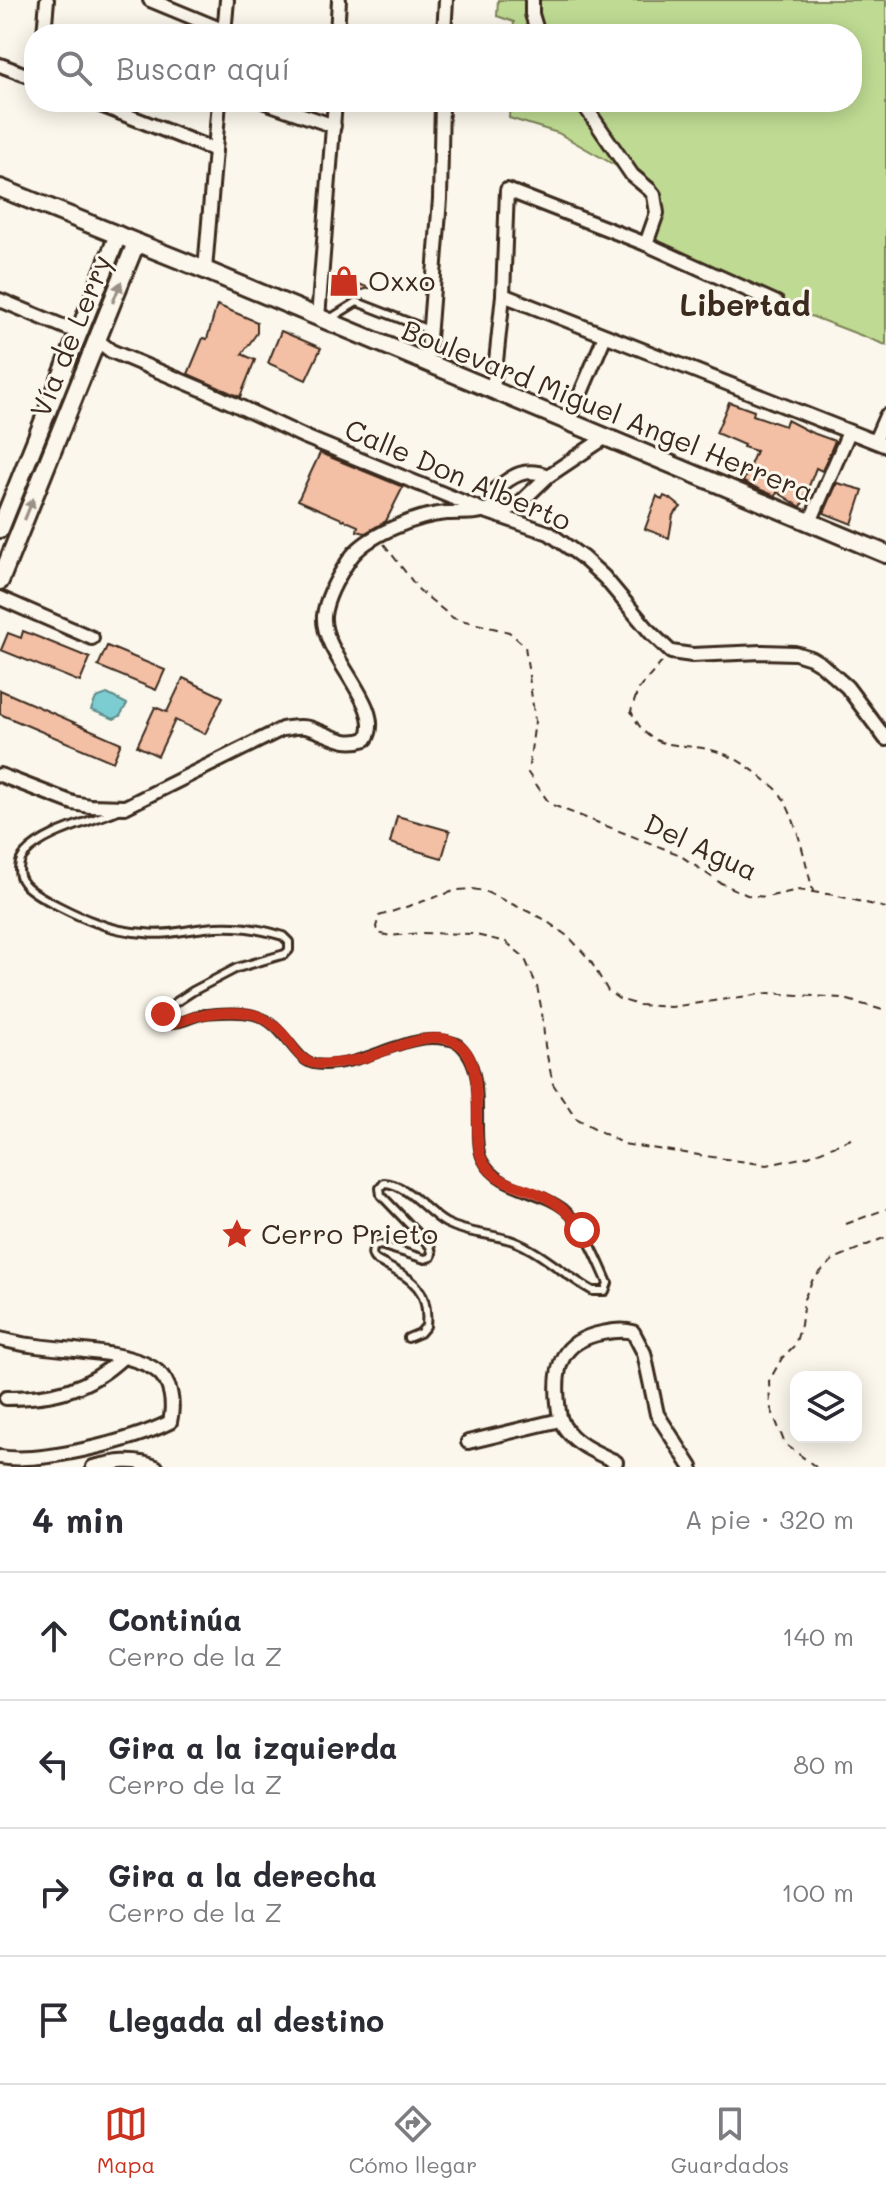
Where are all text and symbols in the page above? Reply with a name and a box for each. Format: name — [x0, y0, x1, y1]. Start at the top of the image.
search box — [24, 24, 862, 112]
icon: search — [52, 46, 96, 90]
text: Buscar aquí — [116, 48, 290, 88]
street label: Vía de Lerry — [21, 249, 119, 422]
place label: Oxxo — [368, 262, 435, 298]
shop icon: Oxxo — [327, 264, 361, 298]
one-way arrow — [110, 280, 123, 304]
district label: Libertad — [680, 284, 810, 324]
street label: Boulevard Miguel Angel Herrera — [397, 311, 820, 509]
street label: Calle Don Alberto — [340, 410, 577, 538]
one-way arrow — [23, 497, 36, 521]
street label: Del Agua — [639, 804, 764, 888]
route end — [145, 996, 181, 1032]
route start — [564, 1212, 600, 1248]
place label: Cerro Prieto — [261, 1215, 438, 1251]
place icon: Cerro Prieto — [220, 1217, 254, 1251]
map controls — [790, 1371, 862, 1443]
button: layers — [790, 1371, 862, 1443]
text: 4 min — [32, 1497, 124, 1542]
text: A pie · 320 m — [685, 1502, 854, 1536]
text: Continúa — [108, 1599, 242, 1639]
icon: ahead — [32, 1614, 76, 1658]
text: 140 m — [782, 1619, 854, 1653]
text: Cerro de la Z — [108, 1639, 282, 1673]
text: Gira a la izquierda — [108, 1727, 397, 1767]
icon: left — [32, 1742, 76, 1786]
text: 80 m — [793, 1747, 854, 1781]
text: Cerro de la Z — [108, 1767, 282, 1801]
text: Gira a la derecha — [108, 1855, 377, 1895]
icon: right — [32, 1870, 76, 1914]
text: 100 m — [781, 1875, 854, 1909]
text: Cerro de la Z — [108, 1895, 282, 1929]
icon: arrive — [32, 1998, 76, 2042]
text: Llegada al destino — [108, 2000, 384, 2040]
tab: Mapa — [97, 2102, 155, 2179]
tab: Cómo llegar — [349, 2102, 477, 2179]
tab: Guardados — [671, 2102, 789, 2179]

